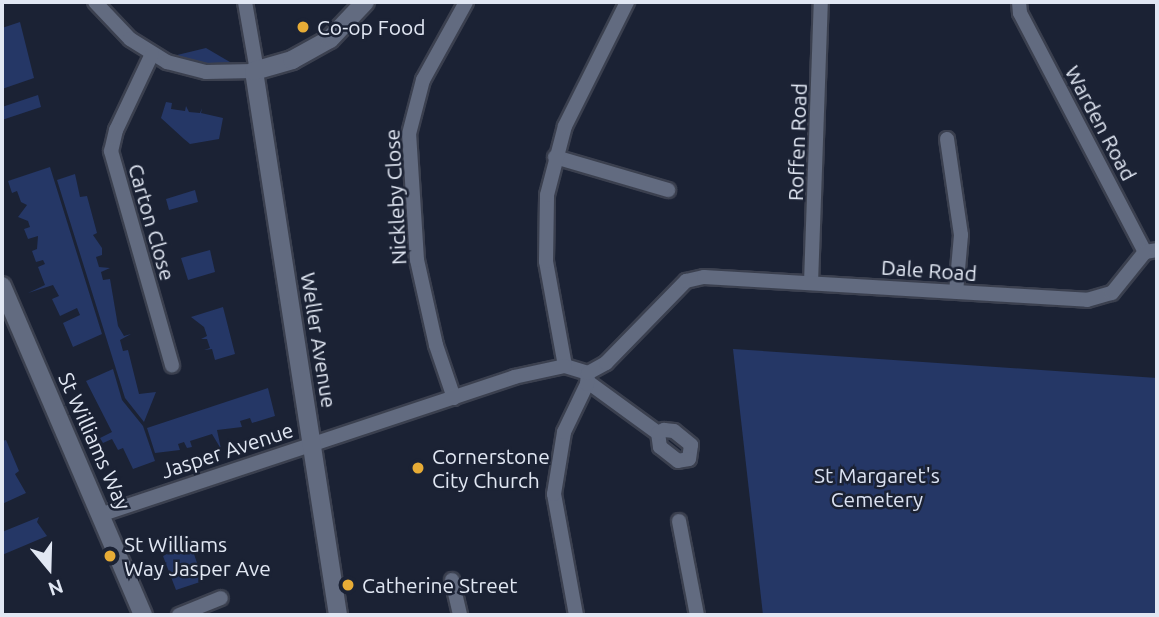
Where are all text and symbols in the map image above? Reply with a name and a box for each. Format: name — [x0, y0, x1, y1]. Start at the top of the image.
place label: Co-op Food — [317, 14, 426, 40]
marker: Co-op Food — [295, 19, 311, 35]
street label: Warden Road — [1060, 61, 1142, 185]
street label: Roffen Road — [782, 83, 812, 201]
street label: Nickleby Close — [379, 128, 411, 266]
street label: Carton Close — [123, 161, 181, 283]
street label: Dale Road — [880, 254, 978, 286]
street label: Weller Avenue — [296, 270, 342, 410]
street label: St Williams Way — [53, 368, 137, 514]
street label: Jasper Avenue — [158, 417, 296, 483]
place label: Cornerstone City Church — [432, 443, 550, 493]
marker: Cornerstone City Church — [410, 460, 426, 476]
park label: St Margaret's Cemetery — [814, 462, 940, 512]
place label: St Williams Way Jasper Ave — [124, 531, 271, 581]
north arrow — [14, 533, 84, 603]
marker: St Williams Way Jasper Ave — [102, 548, 118, 564]
place label: Catherine Street — [362, 572, 518, 598]
text: N — [46, 575, 66, 601]
marker: Catherine Street — [340, 577, 356, 593]

